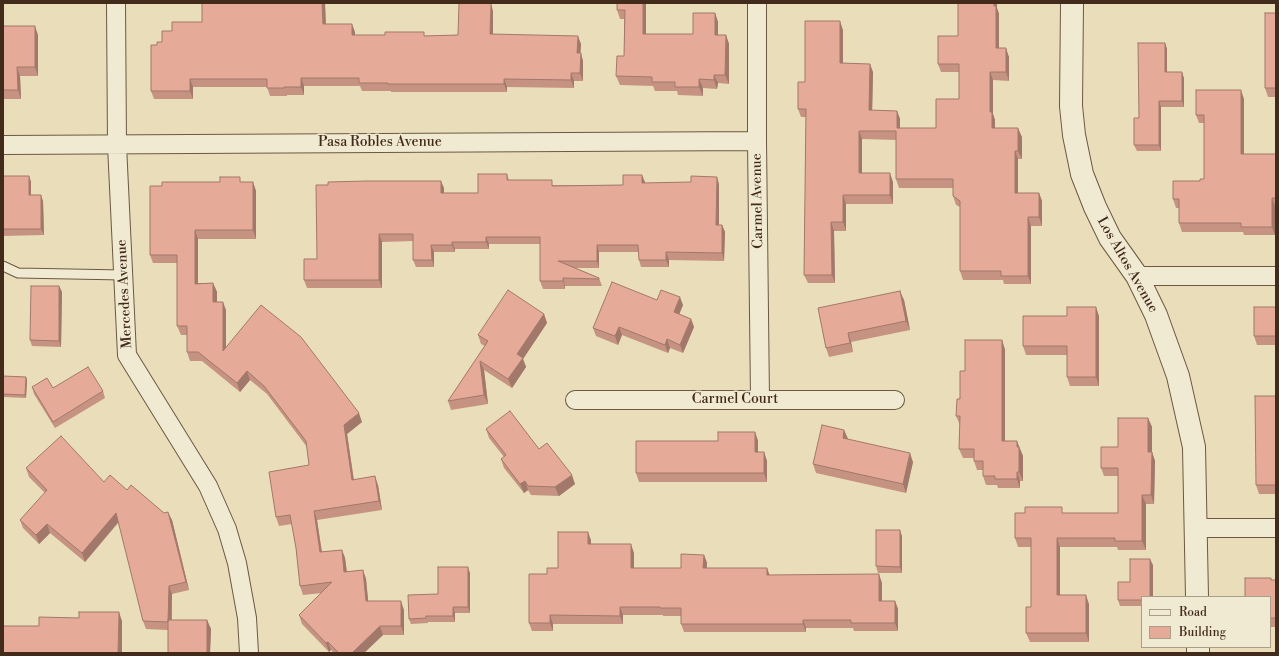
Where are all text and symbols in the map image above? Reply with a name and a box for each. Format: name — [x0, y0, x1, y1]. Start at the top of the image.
street label: Pasa Robles Avenue — [318, 135, 442, 151]
street label: Carmel Avenue — [749, 153, 767, 249]
street label: Los Altos Avenue — [1093, 214, 1161, 316]
street label: Mercedes Avenue — [114, 239, 136, 349]
street label: Carmel Court — [692, 392, 778, 408]
legend — [1141, 596, 1271, 648]
text: Road — [1179, 605, 1207, 620]
text: Building — [1179, 625, 1226, 640]

